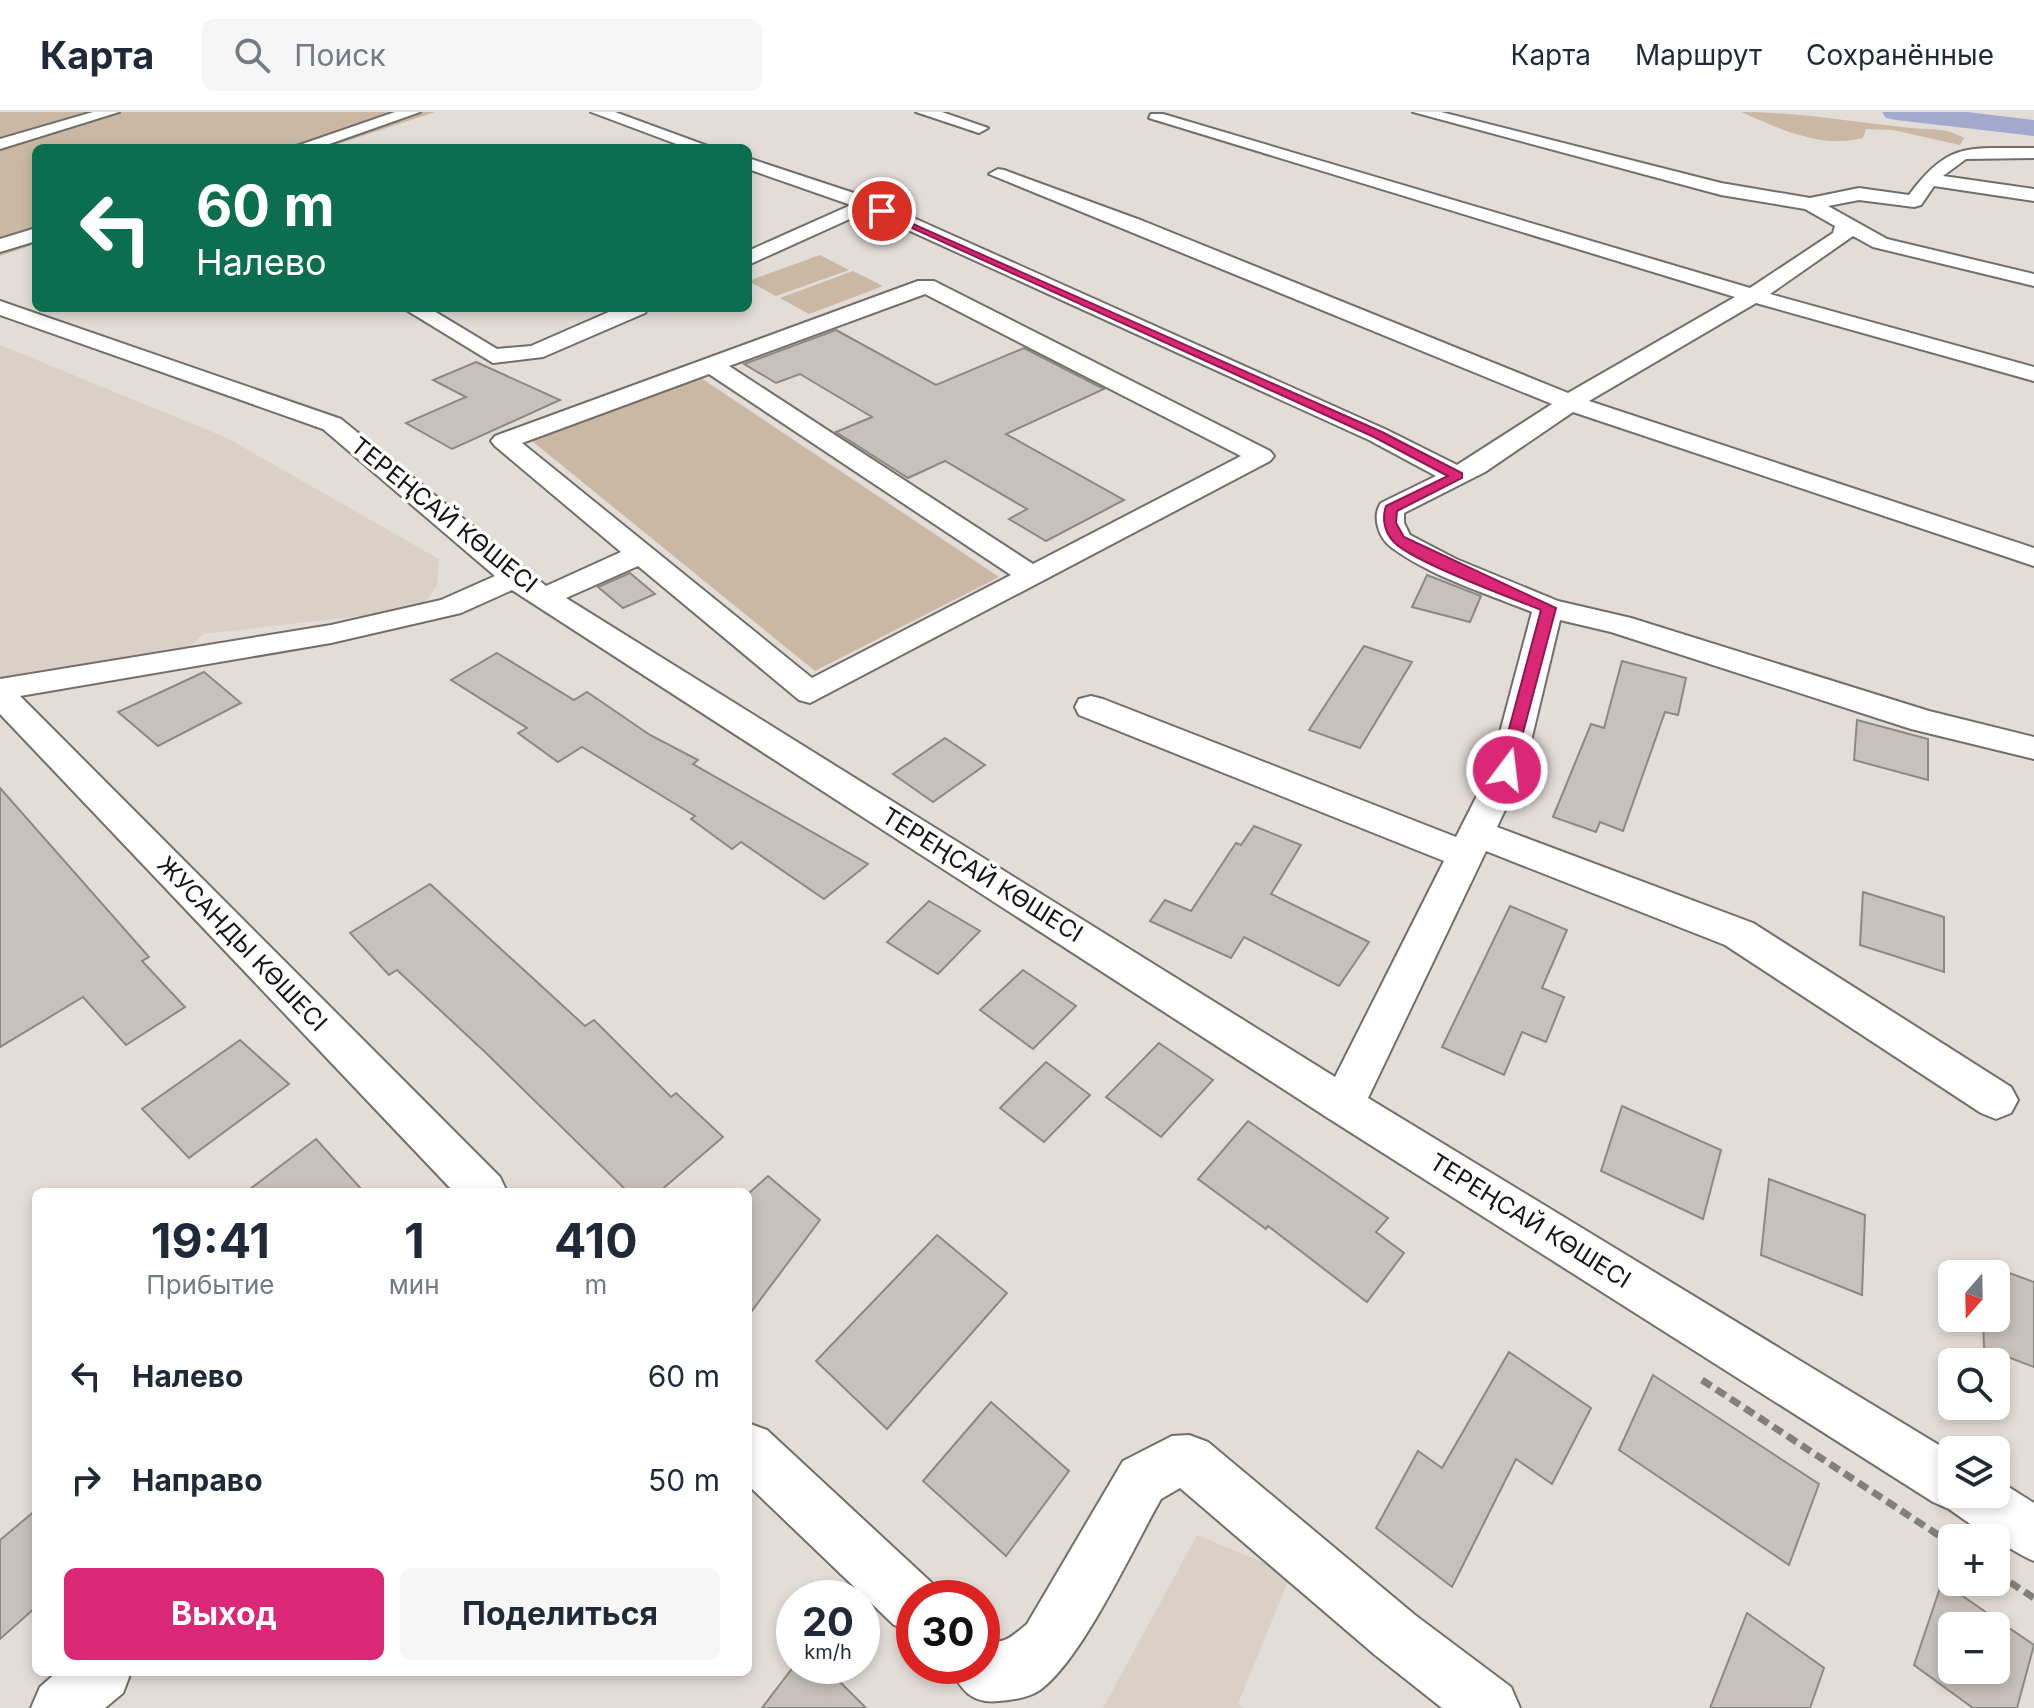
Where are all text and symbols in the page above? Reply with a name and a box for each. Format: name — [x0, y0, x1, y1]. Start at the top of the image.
search box — [202, 19, 762, 91]
text: Карта — [40, 32, 154, 78]
icon: search — [230, 33, 274, 77]
text: Поиск — [294, 37, 386, 73]
text: Карта — [1511, 38, 1591, 72]
text: Маршрут — [1635, 38, 1762, 72]
text: Сохранённые — [1806, 38, 1994, 72]
text: 60 m — [196, 172, 335, 240]
icon: left — [64, 176, 168, 280]
pin — [848, 177, 916, 245]
icon: arrive — [860, 189, 904, 233]
text: Налево — [196, 240, 327, 284]
street label: ТЕРЕҢСАЙ КӨШЕСІ — [345, 430, 544, 599]
position arrow — [1465, 728, 1549, 812]
street label: ТЕРЕҢСАЙ КӨШЕСІ — [876, 800, 1089, 948]
street label: ЖУСАНДЫ КӨШЕСІ — [152, 850, 333, 1037]
street label: ТЕРЕҢСАЙ КӨШЕСІ — [1424, 1146, 1637, 1294]
text: 19:41 — [151, 1211, 270, 1270]
text: 1 — [404, 1211, 425, 1270]
text: 410 — [554, 1211, 638, 1270]
north arrow — [1938, 1260, 2010, 1332]
map controls — [1938, 1260, 2010, 1684]
text: Прибытие — [146, 1269, 275, 1300]
text: мин — [389, 1269, 440, 1300]
text: m — [584, 1269, 607, 1300]
button: search — [1938, 1348, 2010, 1420]
icon: left — [64, 1354, 108, 1398]
text: Налево — [132, 1358, 244, 1394]
text: 60 m — [648, 1358, 720, 1394]
button: layers — [1938, 1436, 2010, 1508]
icon: right — [64, 1458, 108, 1502]
text: Направо — [132, 1462, 263, 1498]
text: 50 m — [648, 1462, 720, 1498]
button: + — [1938, 1524, 2010, 1596]
button: Выход — [64, 1568, 384, 1660]
button: Поделиться — [400, 1568, 720, 1660]
speed limit sign: 30 — [896, 1580, 1000, 1684]
text: 20 — [802, 1597, 854, 1646]
button: − — [1938, 1612, 2010, 1684]
text: km/h — [804, 1640, 852, 1664]

